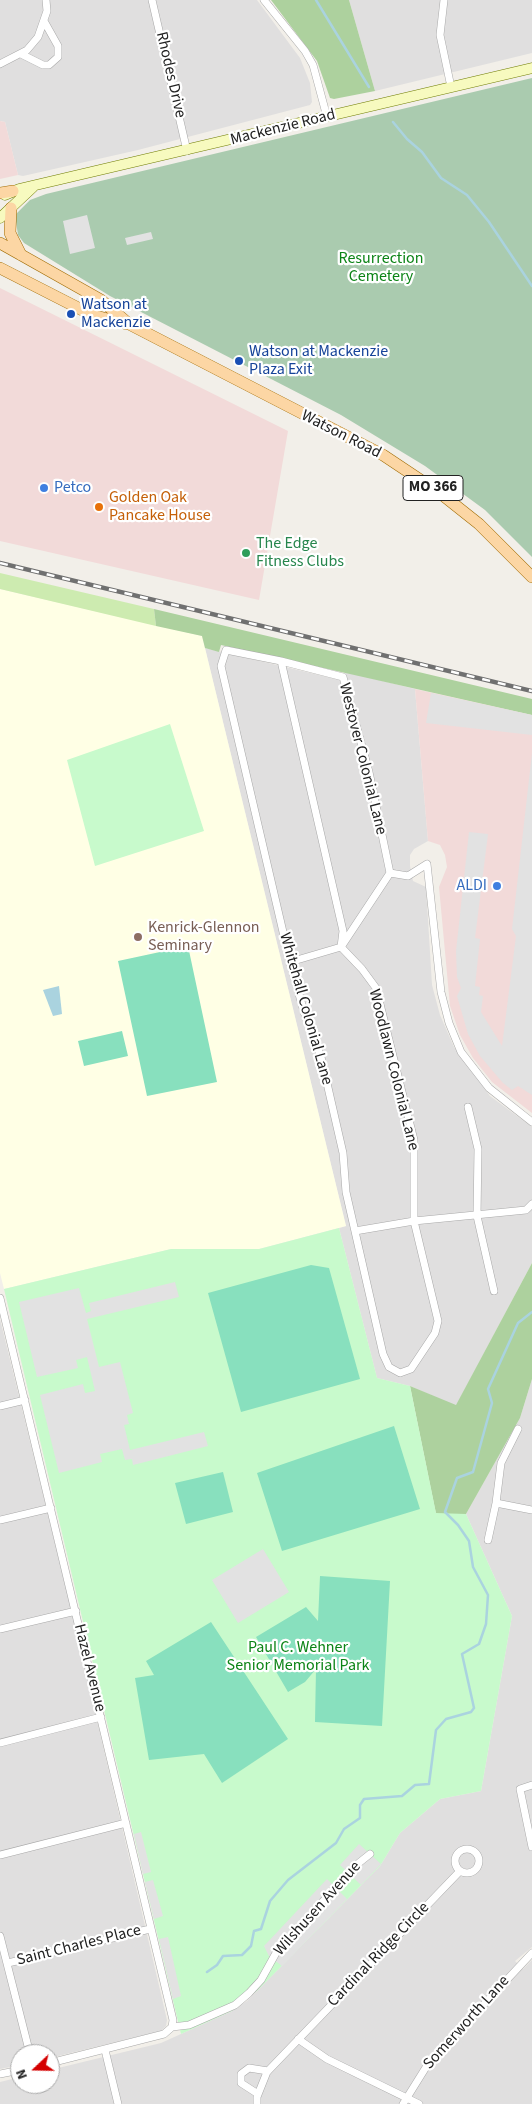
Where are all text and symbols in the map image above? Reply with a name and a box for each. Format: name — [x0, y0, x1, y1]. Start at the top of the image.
street label: Rhodes Drive — [151, 30, 189, 120]
street label: Mackenzie Road — [229, 106, 337, 150]
park label: Resurrection Cemetery — [338, 249, 424, 287]
place label: Watson at Mackenzie — [81, 295, 151, 333]
marker: Watson at Mackenzie — [65, 308, 77, 320]
place label: Watson at Mackenzie Plaza Exit — [249, 342, 388, 380]
marker: Watson at Mackenzie Plaza Exit — [233, 355, 245, 367]
street label: Watson Road — [298, 407, 384, 463]
road number: MO 366 — [403, 476, 463, 500]
place label: Petco — [54, 478, 91, 498]
marker: Petco — [38, 482, 50, 494]
place label: Golden Oak Pancake House — [109, 488, 211, 526]
marker: Golden Oak Pancake House — [93, 501, 105, 513]
place label: The Edge Fitness Clubs — [256, 534, 344, 572]
marker: The Edge Fitness Clubs — [240, 547, 252, 559]
street label: Westover Colonial Lane — [334, 681, 390, 837]
place label: ALDI — [456, 876, 487, 896]
marker: ALDI — [491, 880, 503, 892]
place label: Kenrick-Glennon Seminary — [148, 918, 260, 956]
marker: Kenrick-Glennon Seminary — [132, 931, 144, 943]
street label: Whitehall Colonial Lane — [274, 931, 336, 1087]
street label: Woodlawn Colonial Lane — [364, 987, 422, 1153]
street label: Hazel Avenue — [69, 1622, 109, 1714]
park label: Paul C. Wehner Senior Memorial Park — [227, 1638, 369, 1676]
street label: Wilshusen Avenue — [271, 1858, 365, 1960]
street label: Cardinal Ridge Circle — [324, 1899, 434, 2011]
street label: Saint Charles Place — [15, 1921, 143, 1971]
street label: Somerworth Lane — [420, 1972, 514, 2074]
north arrow — [10, 2044, 60, 2094]
text: N — [11, 2066, 33, 2082]

